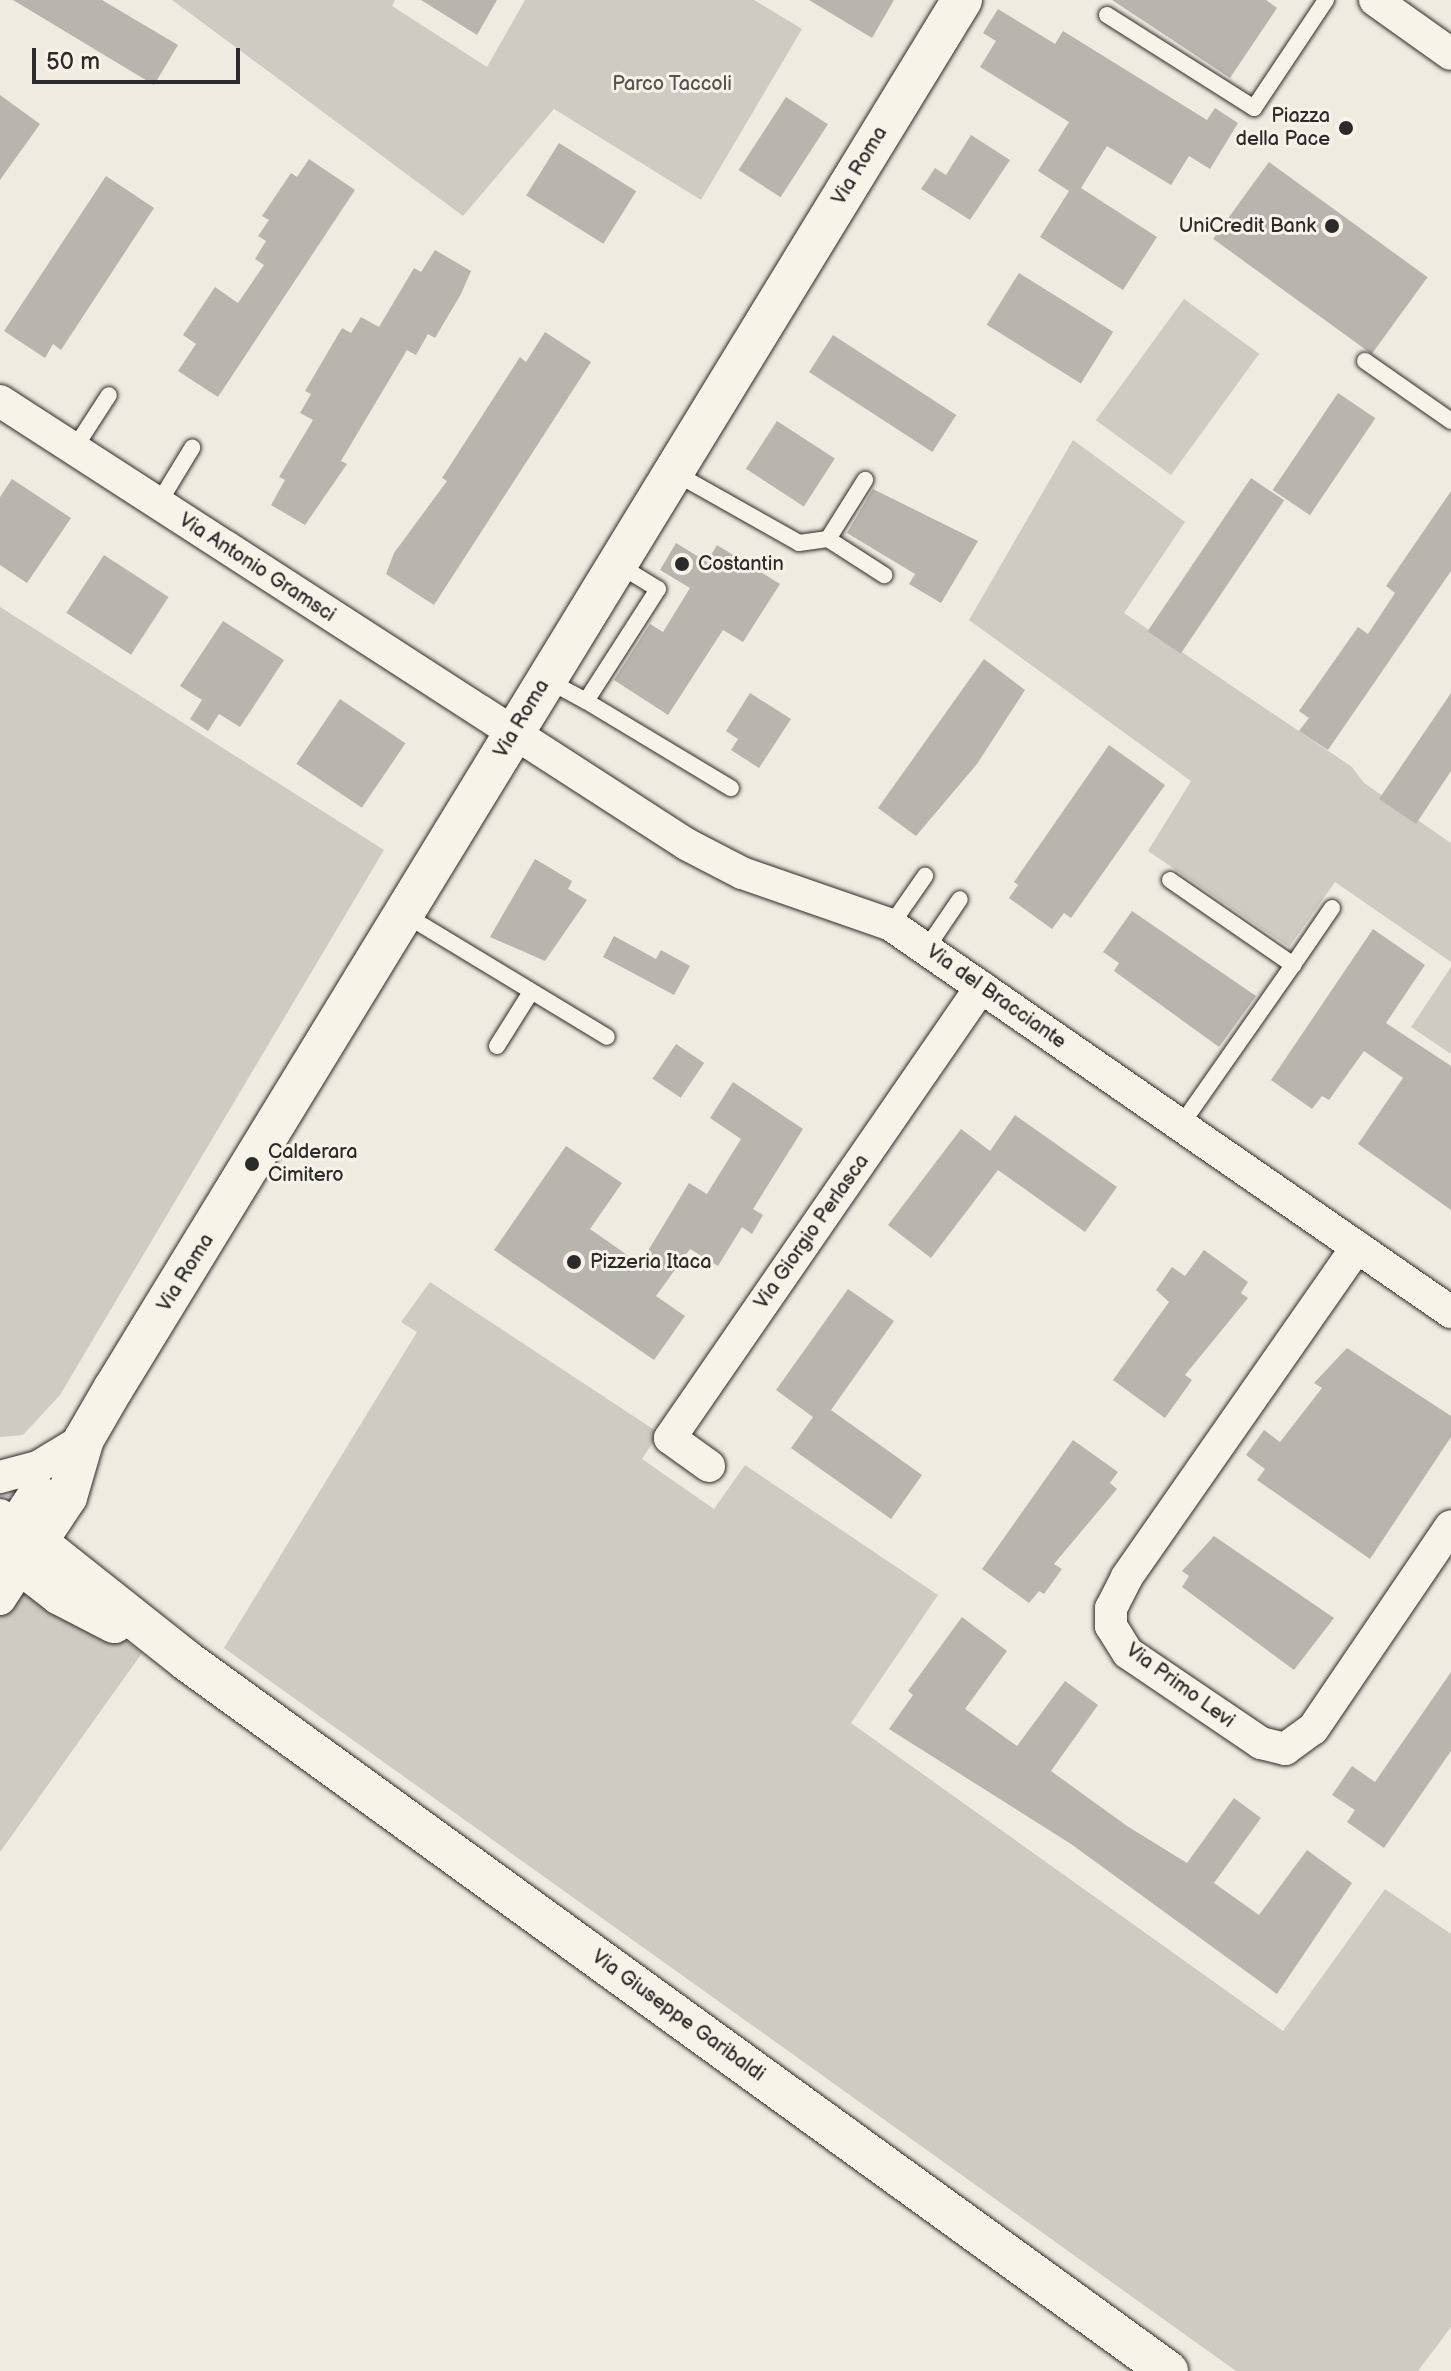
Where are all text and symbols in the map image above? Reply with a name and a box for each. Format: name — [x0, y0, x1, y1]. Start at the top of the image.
scale bar — [36, 32, 244, 82]
text: 50 m — [46, 47, 100, 76]
park label: Parco Taccoli — [612, 72, 732, 96]
place label: Piazza della Pace — [1236, 104, 1330, 151]
marker: Piazza della Pace — [1337, 119, 1355, 137]
street label: Via Roma — [827, 122, 893, 210]
place label: UniCredit Bank — [1179, 214, 1316, 238]
marker: UniCredit Bank — [1323, 217, 1341, 235]
street label: Via Antonio Gramsci — [174, 508, 340, 628]
place label: Costantin — [698, 552, 784, 576]
marker: Costantin — [673, 555, 691, 573]
street label: Via Roma — [489, 675, 555, 763]
street label: Via del Bracciante — [922, 940, 1070, 1054]
place label: Calderara Cimitero — [268, 1140, 357, 1187]
street label: Via Giorgio Perlasca — [750, 1150, 874, 1314]
marker: Calderara Cimitero — [243, 1155, 261, 1173]
street label: Via Roma — [153, 1230, 219, 1316]
place label: Pizzeria Itaca — [590, 1250, 712, 1274]
marker: Pizzeria Itaca — [565, 1253, 583, 1271]
street label: Via Primo Levi — [1121, 1639, 1239, 1733]
street label: Via Giuseppe Garibaldi — [587, 1945, 769, 2087]

